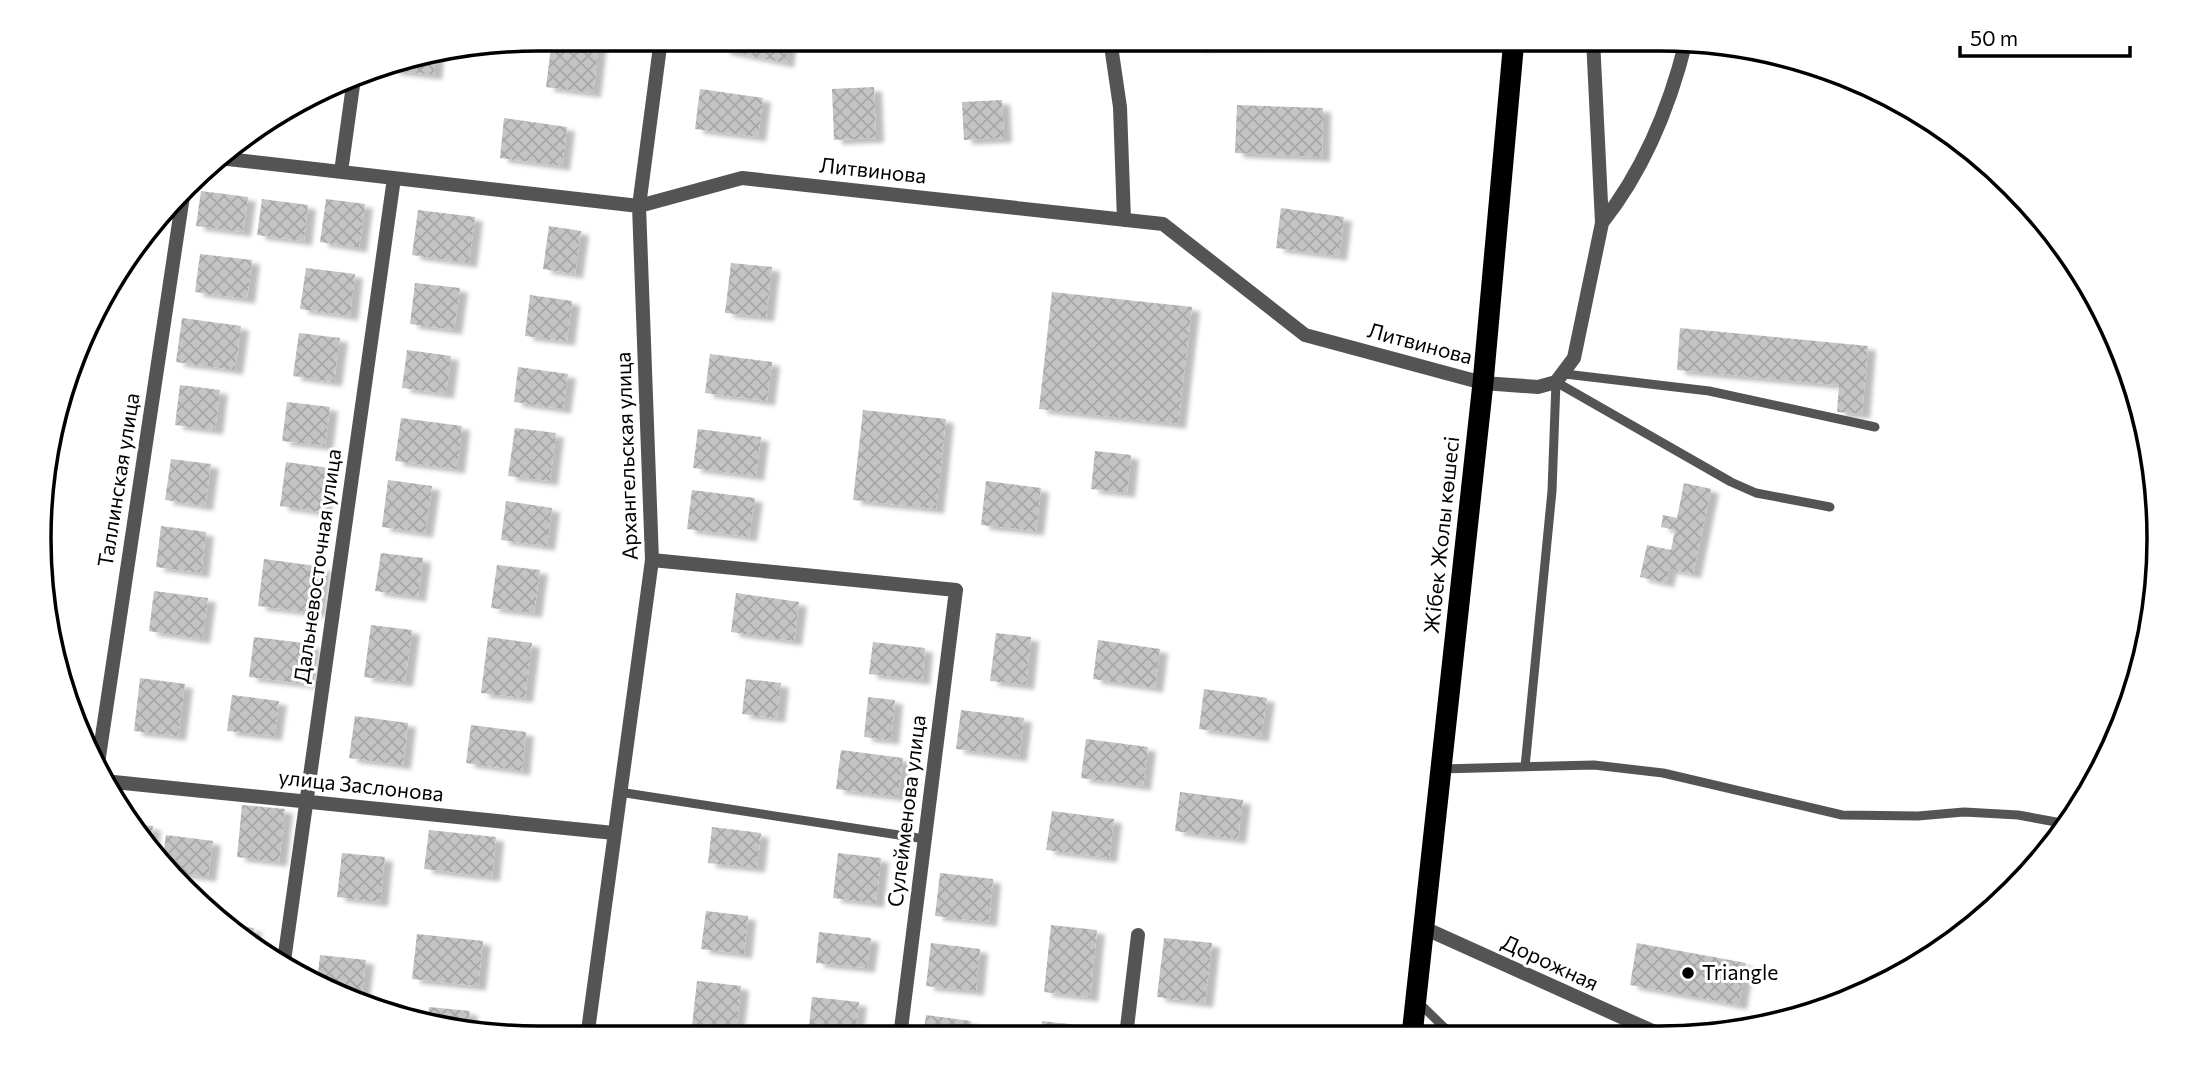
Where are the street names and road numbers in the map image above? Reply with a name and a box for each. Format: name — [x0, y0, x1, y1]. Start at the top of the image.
street label: Литвинова — [818, 151, 928, 188]
street label: Литвинова — [1365, 317, 1476, 369]
street label: Архангельская улица — [609, 351, 642, 561]
street label: Таллинская улица — [91, 391, 144, 569]
street label: Жібек Жолы көшесі — [1418, 435, 1463, 635]
street label: Дальневосточная улица — [288, 447, 345, 684]
street label: Сулейменова улица — [881, 713, 930, 908]
street label: улица Заслонова — [277, 763, 445, 806]
street label: Дорожная — [1498, 928, 1603, 995]

